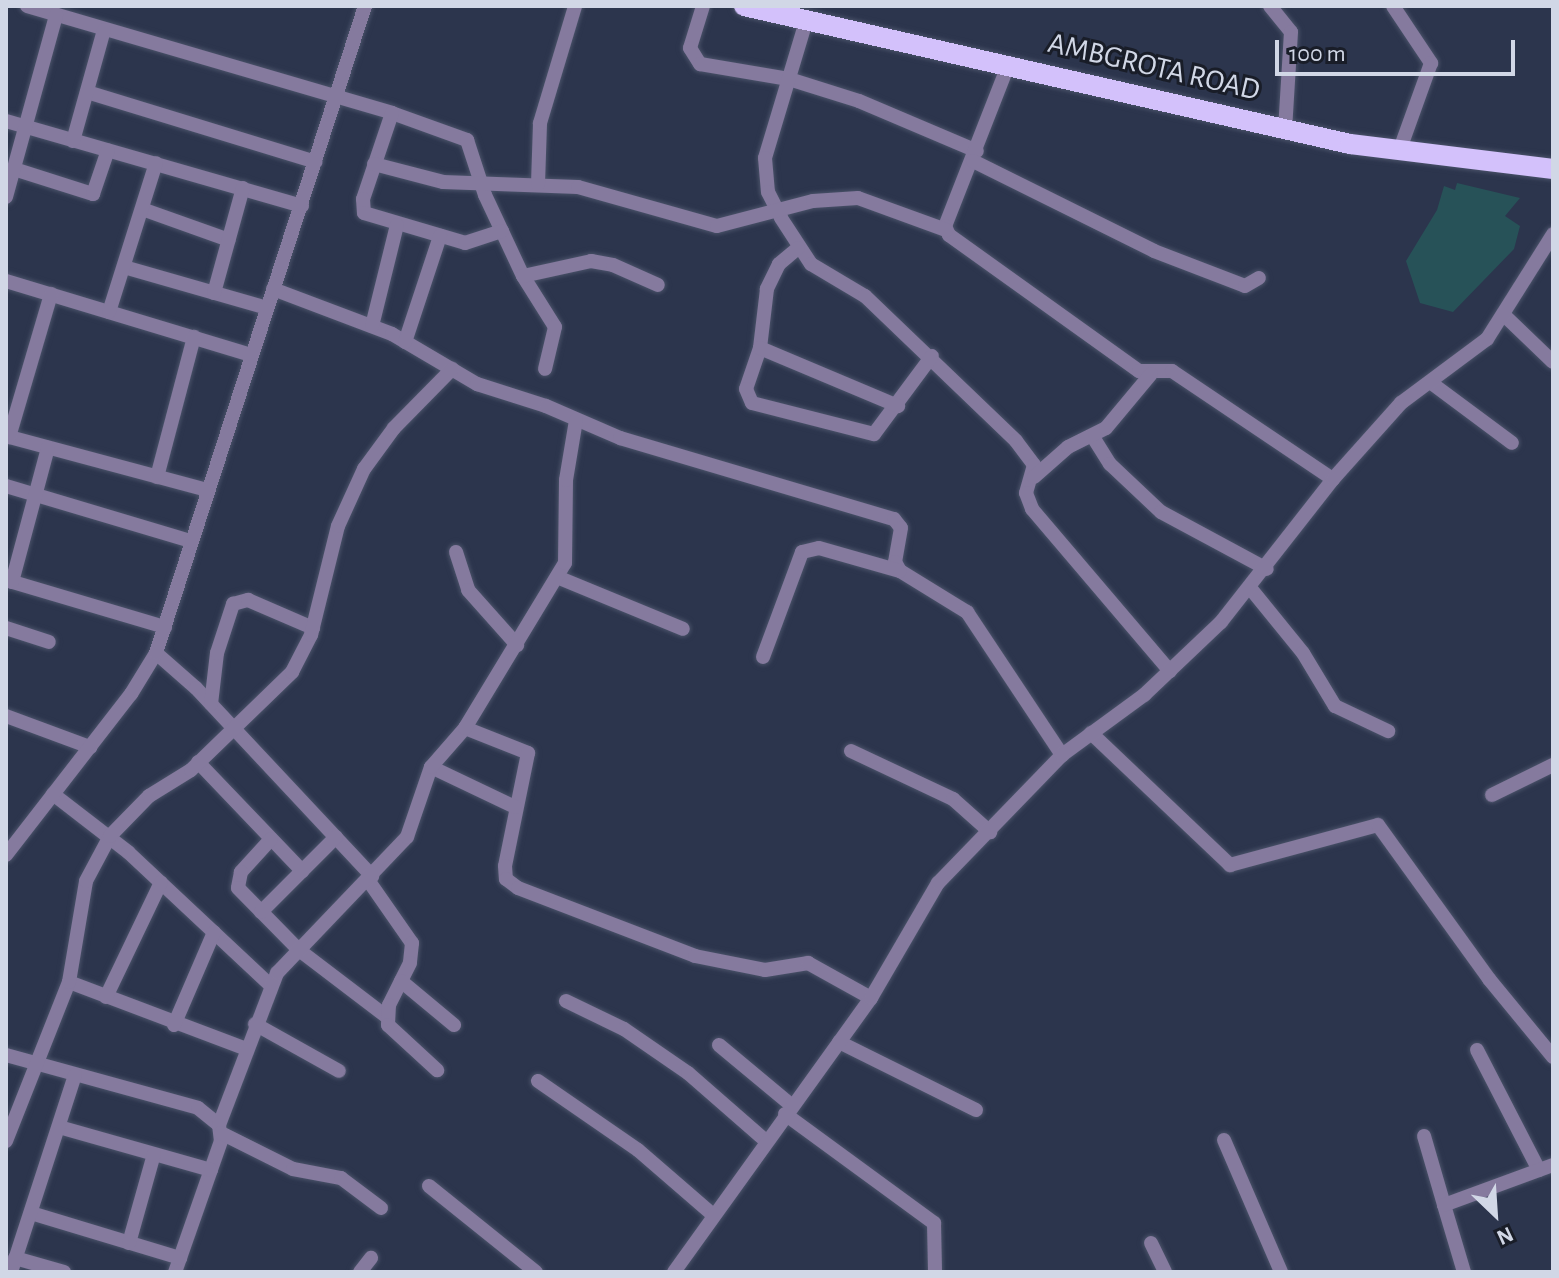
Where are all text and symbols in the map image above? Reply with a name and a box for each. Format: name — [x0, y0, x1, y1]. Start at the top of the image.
scale bar — [1279, 24, 1519, 74]
street label: AMBGROTA ROAD — [1045, 25, 1263, 109]
text: 100 m — [1289, 42, 1346, 66]
north arrow — [1455, 1174, 1535, 1254]
text: N — [1494, 1223, 1517, 1249]

